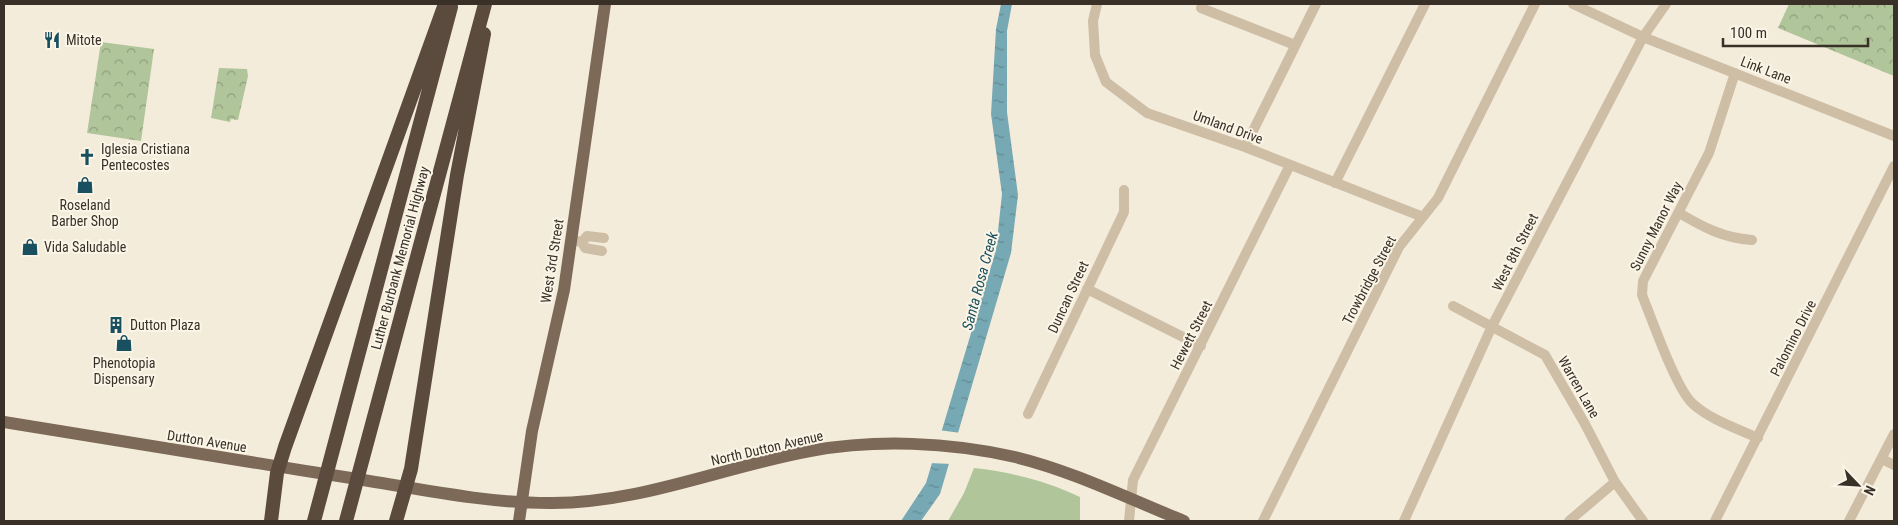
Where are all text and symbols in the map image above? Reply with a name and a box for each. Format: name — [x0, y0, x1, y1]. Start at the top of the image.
scale bar — [1723, 15, 1868, 47]
text: 100 m — [1730, 24, 1767, 42]
restaurant icon: Mitote — [42, 30, 62, 50]
place label: Mitote — [66, 32, 102, 48]
street label: Link Lane — [1738, 53, 1794, 87]
street label: Umland Drive — [1191, 107, 1266, 147]
place label: Iglesia Cristiana Pentecostes — [101, 141, 190, 173]
church icon: Iglesia Cristiana Pentecostes — [77, 147, 97, 167]
street label: Luther Burbank Memorial Highway — [368, 164, 432, 351]
shop icon: Roseland Barber Shop — [75, 175, 95, 195]
street label: Sunny Manor Way — [1627, 179, 1685, 273]
place label: Roseland Barber Shop — [51, 197, 119, 229]
street label: West 8th Street — [1489, 211, 1541, 293]
street label: West 3rd Street — [537, 218, 567, 304]
water label: Santa Rosa Creek — [958, 229, 1002, 332]
street label: Trowbridge Street — [1339, 233, 1399, 327]
shop icon: Vida Saludable — [20, 237, 40, 257]
place label: Vida Saludable — [44, 239, 127, 255]
street label: Duncan Street — [1044, 258, 1092, 336]
street label: Palomino Drive — [1767, 297, 1819, 379]
street label: Hewett Street — [1167, 298, 1215, 372]
building icon: Dutton Plaza — [106, 315, 126, 335]
place label: Dutton Plaza — [130, 317, 200, 333]
shop icon: Phenotopia Dispensary — [114, 333, 134, 353]
street label: Warren Lane — [1555, 353, 1603, 421]
place label: Phenotopia Dispensary — [93, 355, 155, 387]
street label: Dutton Avenue — [166, 427, 248, 455]
street label: North Dutton Avenue — [709, 427, 825, 469]
north arrow — [1833, 460, 1883, 510]
text: N — [1861, 483, 1879, 498]

